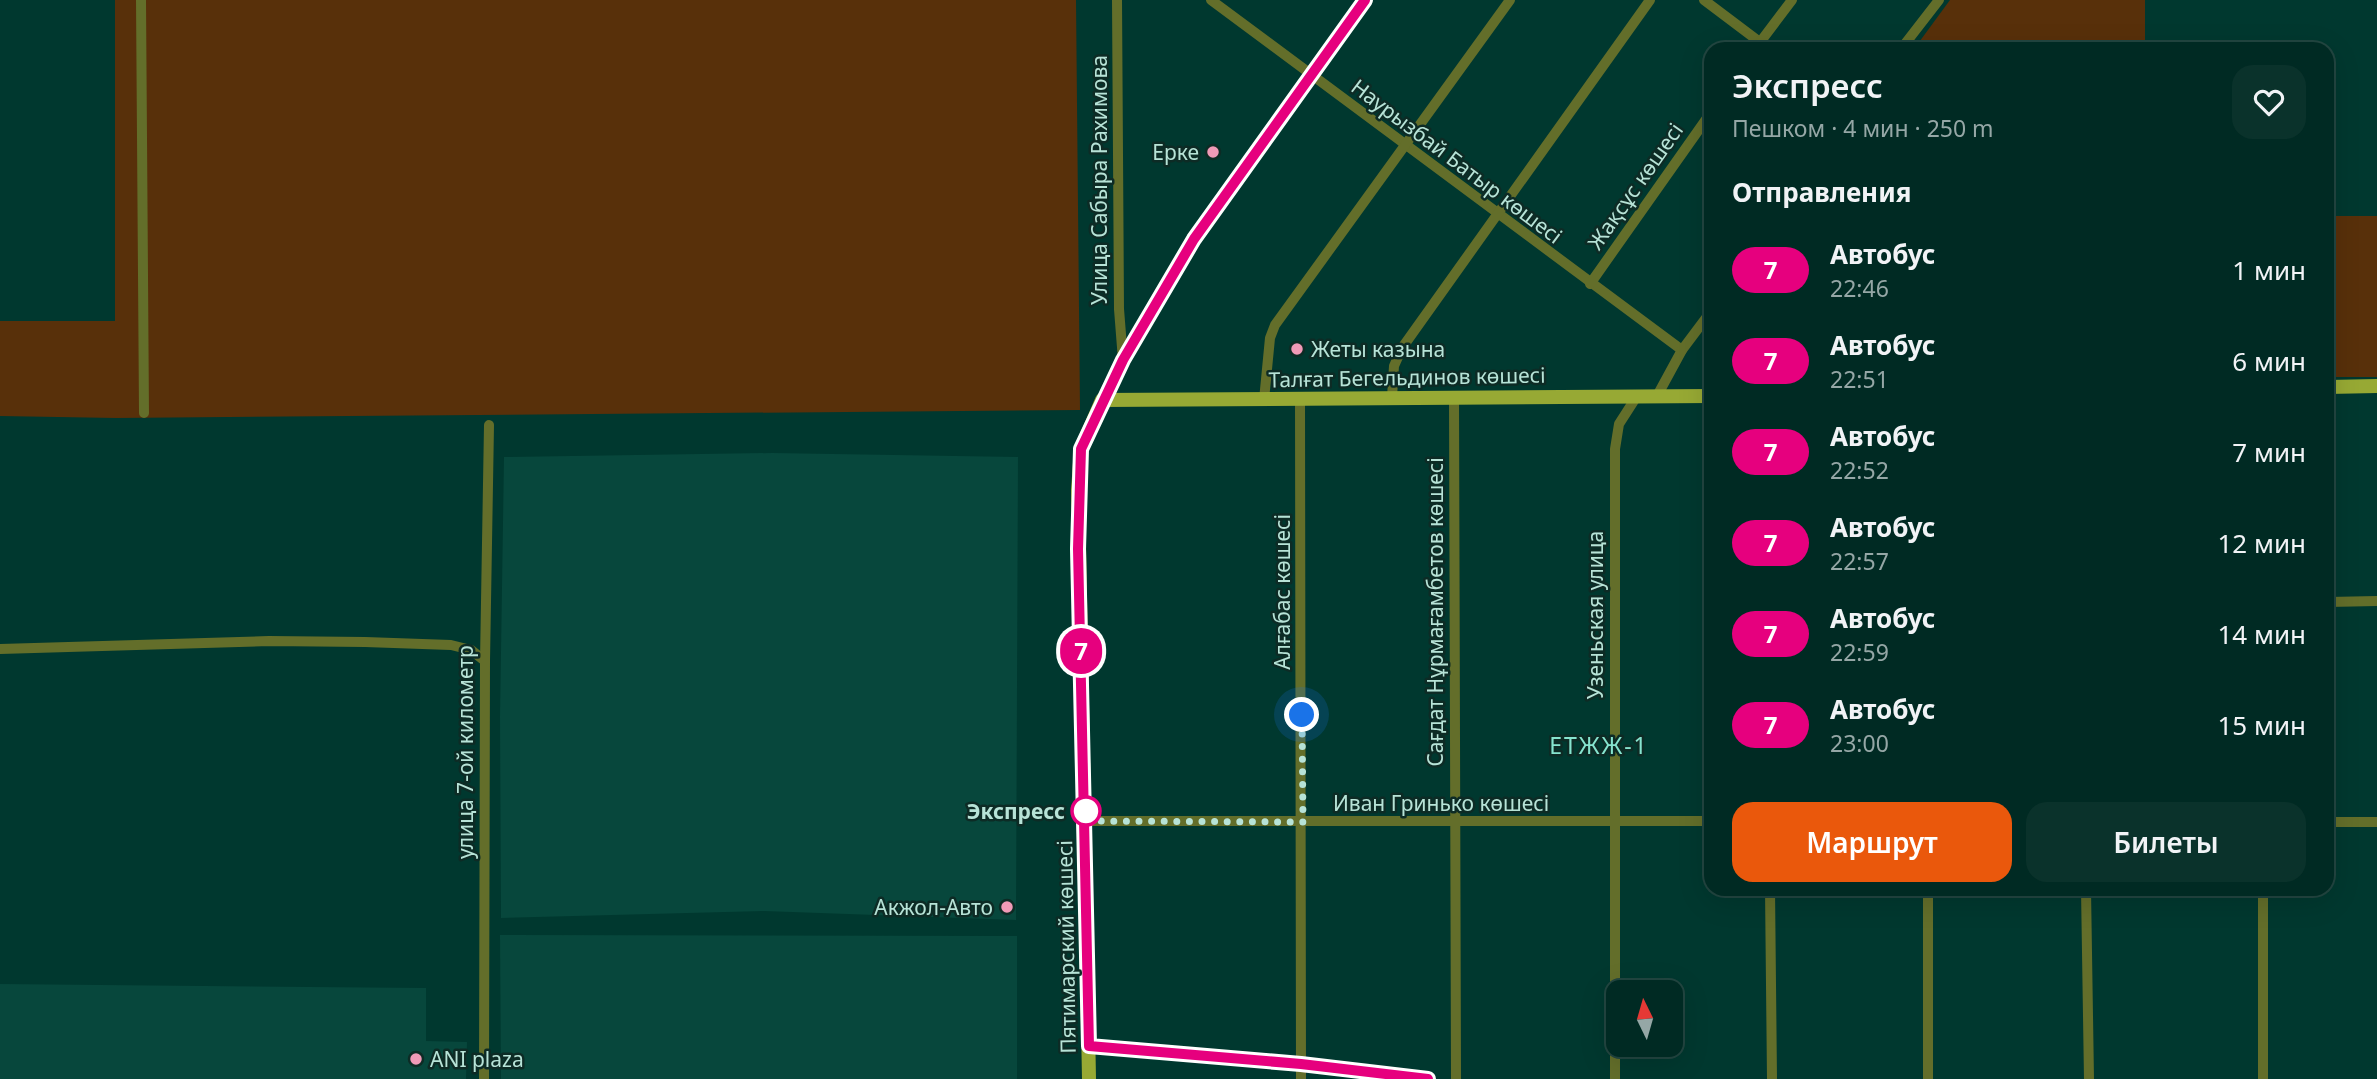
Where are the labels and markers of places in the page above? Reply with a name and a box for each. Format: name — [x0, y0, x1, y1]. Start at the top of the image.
place label: Ерке — [1152, 138, 1199, 166]
marker: Ерке — [1205, 144, 1221, 160]
place label: Жеты казына — [1311, 335, 1445, 363]
marker: Жеты казына — [1289, 341, 1305, 357]
marker: Экспресс — [1071, 796, 1101, 826]
place label: Экспресс — [967, 797, 1065, 825]
place label: Акжол-Авто — [874, 893, 993, 921]
marker: Акжол-Авто — [999, 899, 1015, 915]
place label: ANI plaza — [430, 1045, 524, 1073]
marker: ANI plaza — [408, 1051, 424, 1067]

